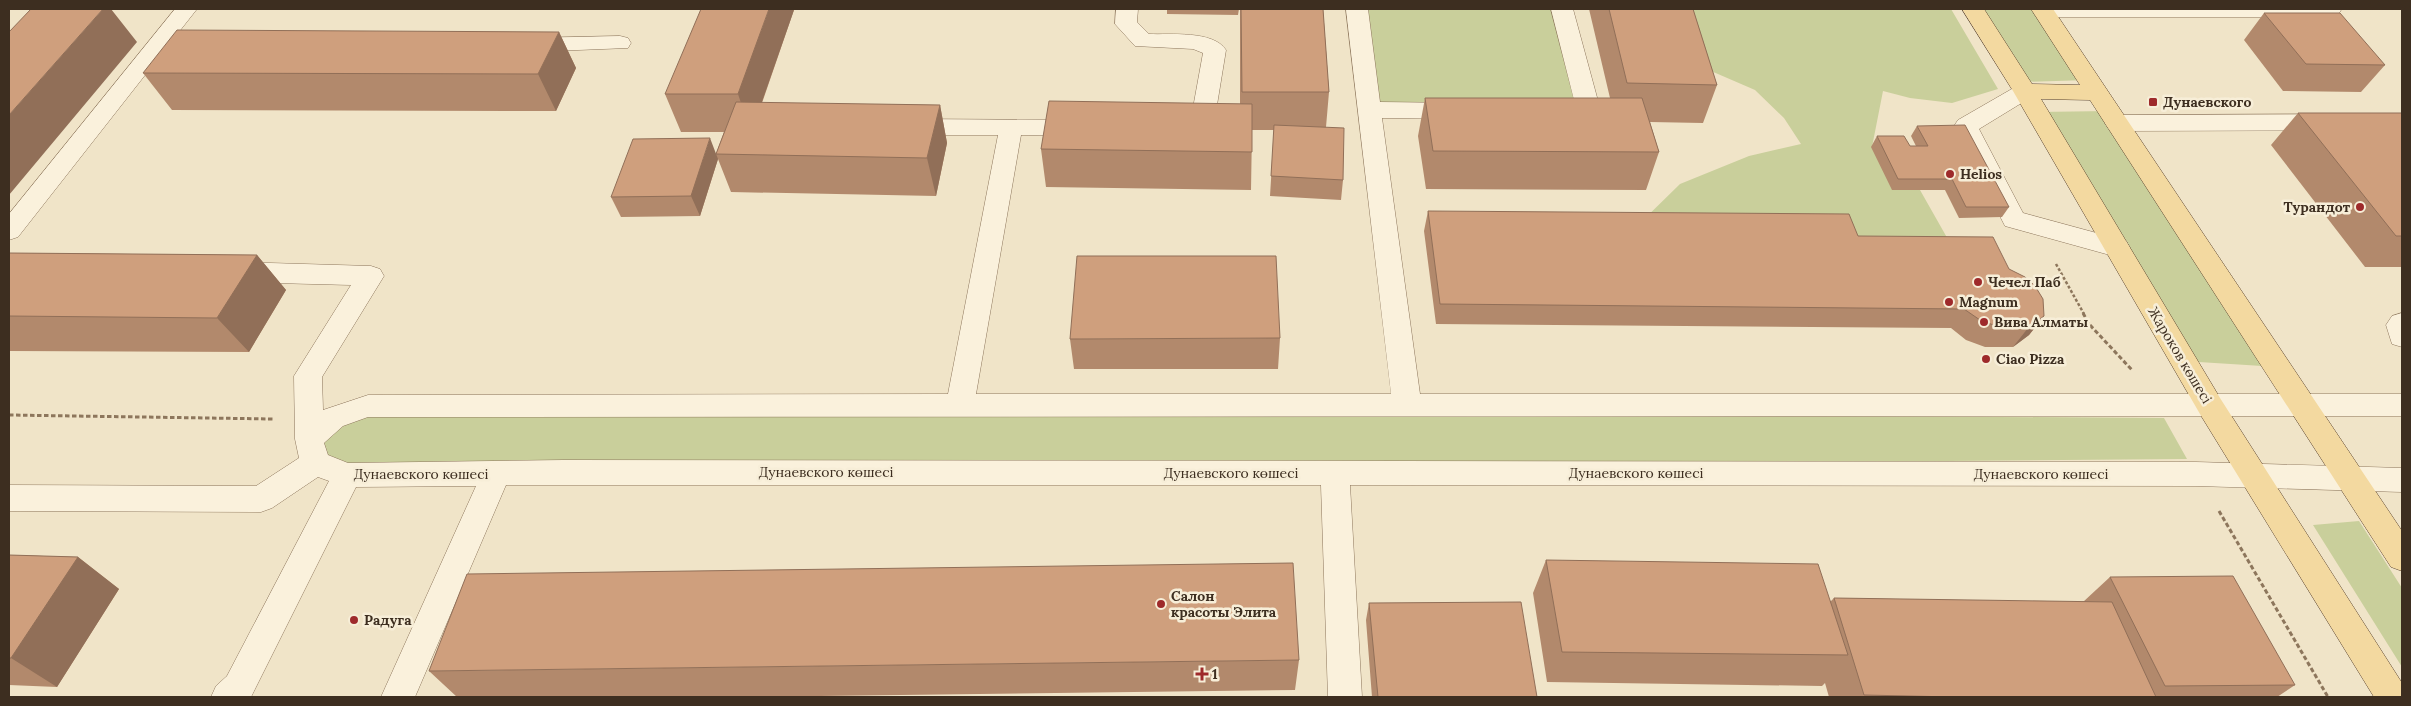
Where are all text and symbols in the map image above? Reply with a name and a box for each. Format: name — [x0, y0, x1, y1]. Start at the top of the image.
place label: Дунаевского — [2163, 93, 2252, 111]
marker: Дунаевского — [2147, 96, 2159, 108]
place label: Helios — [1960, 165, 2002, 183]
marker: Helios — [1944, 168, 1956, 180]
place label: Турандот — [2284, 198, 2351, 216]
marker: Турандот — [2354, 201, 2366, 213]
place label: Чечел Паб — [1988, 273, 2061, 291]
marker: Чечел Паб — [1972, 276, 1984, 288]
place label: Magnum — [1959, 293, 2018, 311]
marker: Magnum — [1943, 296, 1955, 308]
street label: Жароков көшесі — [2144, 303, 2216, 407]
place label: Вива Алматы — [1994, 313, 2088, 331]
marker: Вива Алматы — [1978, 316, 1990, 328]
place label: Ciao Pizza — [1996, 350, 2065, 368]
marker: Ciao Pizza — [1980, 353, 1992, 365]
street label: Дунаевского көшесі — [758, 463, 894, 481]
street label: Дунаевского көшесі — [1163, 464, 1299, 482]
street label: Дунаевского көшесі — [1568, 464, 1704, 482]
street label: Дунаевского көшесі — [353, 465, 489, 483]
street label: Дунаевского көшесі — [1973, 465, 2109, 483]
place label: Салон красоты Элита — [1171, 587, 1277, 621]
marker: Салон красоты Элита — [1155, 598, 1167, 610]
place label: Радуга — [364, 611, 412, 629]
marker: Радуга — [348, 614, 360, 626]
place label: 1 — [1212, 665, 1218, 683]
marker: 1 — [1196, 668, 1208, 680]

